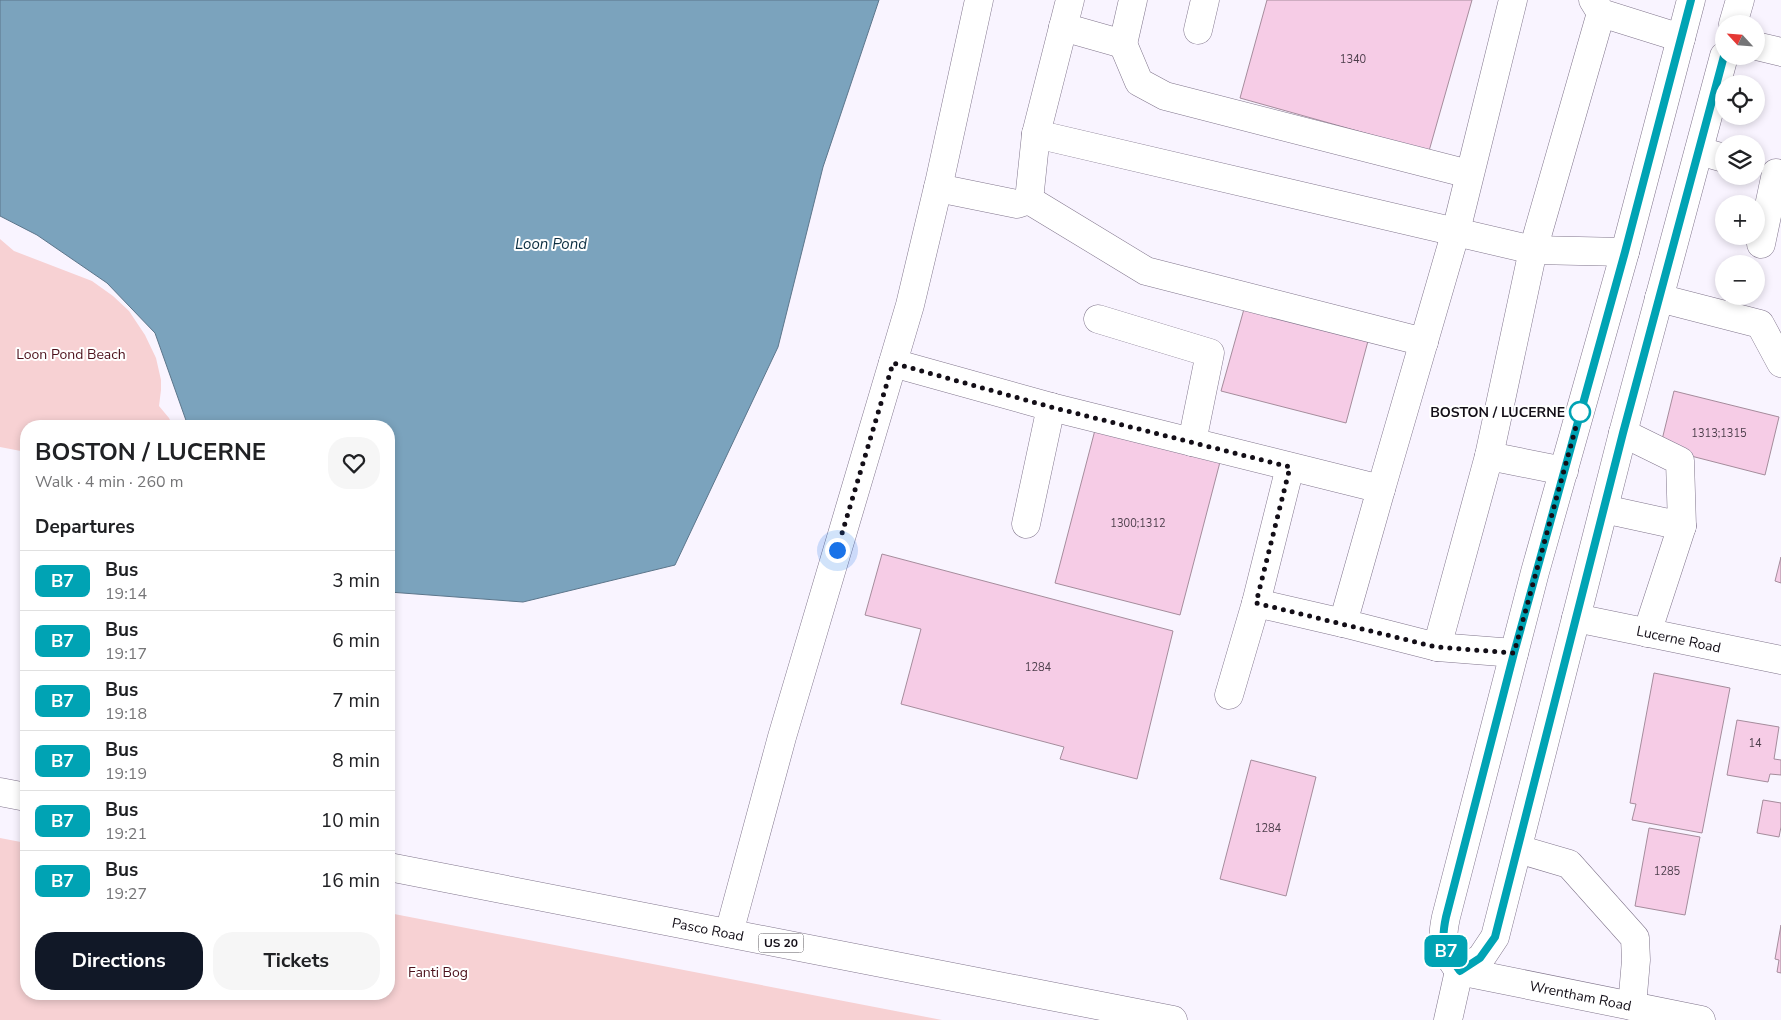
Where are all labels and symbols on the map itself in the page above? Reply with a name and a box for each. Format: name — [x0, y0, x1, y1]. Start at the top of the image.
north arrow — [1715, 15, 1765, 65]
house number: 1340 — [1340, 52, 1367, 67]
water label: Loon Pond — [515, 234, 587, 254]
park label: Loon Pond Beach — [16, 345, 126, 364]
marker: BOSTON / LUCERNE — [1569, 401, 1591, 423]
place label: BOSTON / LUCERNE — [1430, 403, 1565, 422]
house number: 1313;1315 — [1691, 426, 1747, 441]
house number: 1300;1312 — [1110, 516, 1166, 531]
your location — [825, 538, 850, 563]
street label: Lucerne Road — [1635, 621, 1723, 657]
house number: 1284 — [1025, 660, 1052, 675]
house number: 14 — [1748, 736, 1762, 751]
house number: 1284 — [1255, 821, 1282, 836]
house number: 1285 — [1654, 864, 1681, 879]
street label: Pasco Road — [670, 913, 746, 946]
road number: US 20 — [758, 934, 804, 952]
line badge: B7 — [1424, 935, 1468, 967]
park label: Fanti Bog — [408, 963, 468, 982]
street label: Wrentham Road — [1528, 976, 1633, 1015]

